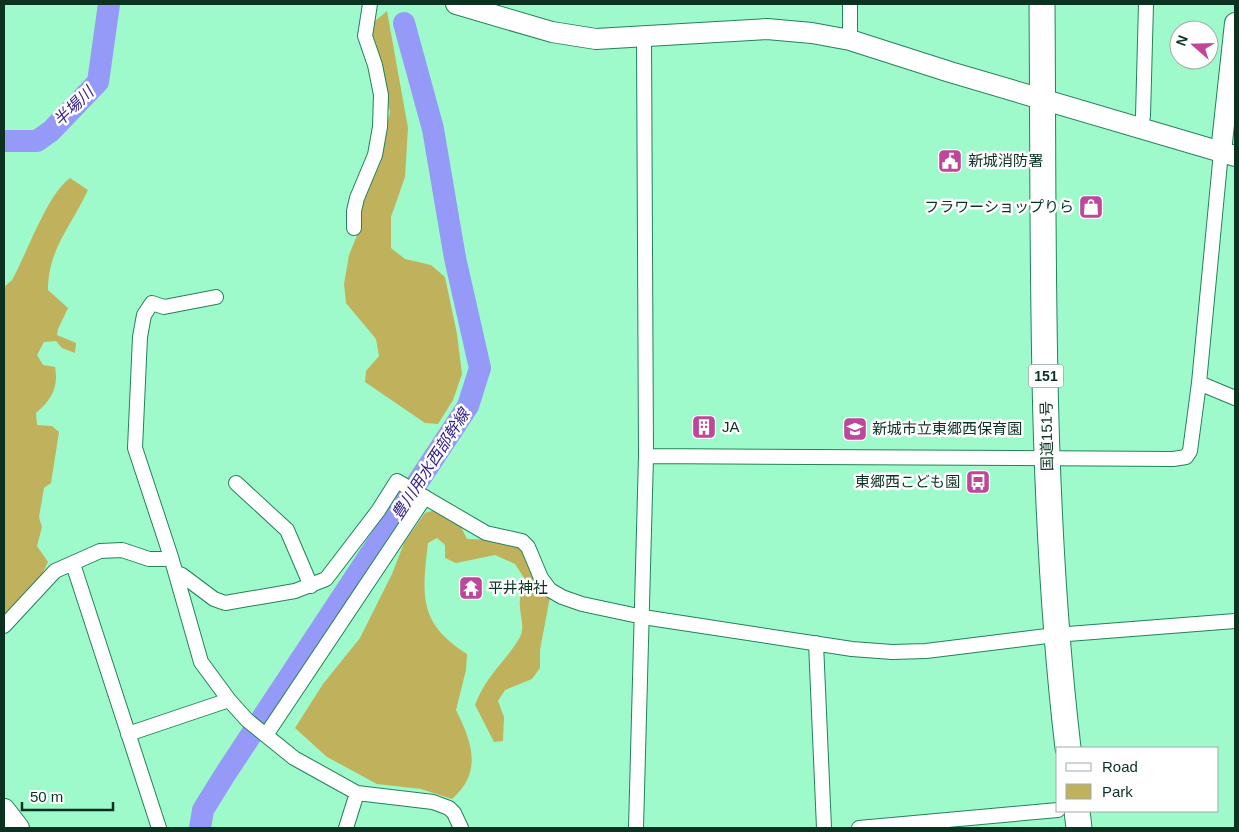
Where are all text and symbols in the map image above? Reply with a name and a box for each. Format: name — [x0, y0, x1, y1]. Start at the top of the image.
north arrow — [1169, 20, 1219, 70]
text: N — [1173, 33, 1191, 48]
water label: 半場川 — [50, 82, 98, 129]
public building icon: 新城消防署 — [937, 148, 963, 174]
place label: 新城消防署 — [968, 152, 1043, 169]
shop icon: フラワーショップりら — [1078, 194, 1104, 220]
place label: フラワーショップりら — [924, 198, 1074, 215]
road number: 151 — [1028, 364, 1064, 388]
street label: 国道151号 — [1037, 401, 1056, 471]
water label: 豊川用水西部幹線 — [388, 404, 473, 523]
building icon: JA — [691, 414, 717, 440]
school or university icon: 新城市立東郷西保育園 — [842, 416, 868, 442]
place label: JA — [722, 418, 740, 435]
place label: 新城市立東郷西保育園 — [872, 420, 1022, 437]
bus stop icon: 東郷西こども園 — [965, 469, 991, 495]
place label: 東郷西こども園 — [855, 473, 960, 490]
temple icon: 平井神社 — [458, 575, 484, 601]
place label: 平井神社 — [488, 579, 548, 596]
legend — [1056, 747, 1219, 812]
text: Road — [1102, 758, 1138, 775]
scale bar — [22, 780, 114, 812]
text: Park — [1102, 783, 1133, 800]
text: 50 m — [30, 788, 63, 805]

